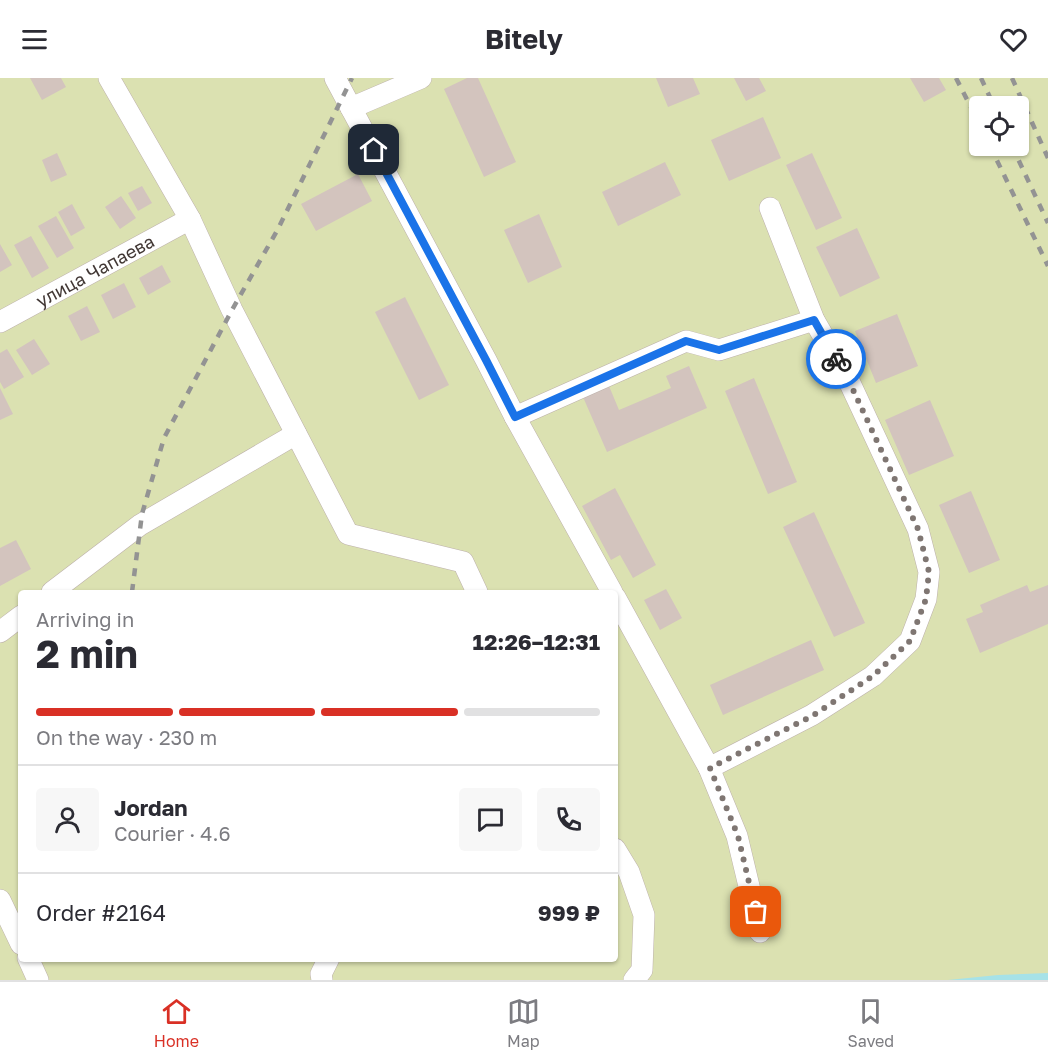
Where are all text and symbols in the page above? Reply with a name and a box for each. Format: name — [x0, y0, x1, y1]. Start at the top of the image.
icon: menu — [18, 23, 51, 56]
text: Bitely — [485, 23, 563, 55]
icon: heart — [997, 23, 1030, 56]
map controls — [969, 96, 1029, 156]
button: locate — [969, 96, 1029, 156]
pin — [348, 124, 399, 175]
icon: home — [357, 133, 390, 166]
street label: улица Чапаева — [32, 230, 158, 311]
courier — [806, 329, 866, 389]
icon: bike — [820, 343, 853, 376]
text: Arriving in — [36, 607, 134, 631]
text: 12:26–12:31 — [473, 628, 600, 655]
text: 2 min — [36, 630, 138, 677]
text: On the way · 230 m — [36, 725, 217, 749]
button: person — [36, 788, 99, 851]
button: chat — [459, 788, 522, 851]
button: phone — [537, 788, 600, 851]
text: Jordan — [114, 794, 188, 821]
text: Courier · 4.6 — [114, 821, 231, 845]
pin — [730, 886, 781, 937]
icon: bag — [739, 895, 772, 928]
text: Order #2164 — [36, 899, 166, 926]
text: 999 ₽ — [538, 899, 600, 926]
tab: Home — [154, 995, 199, 1051]
tab: Map — [507, 995, 540, 1051]
tab: Saved — [847, 995, 894, 1051]

